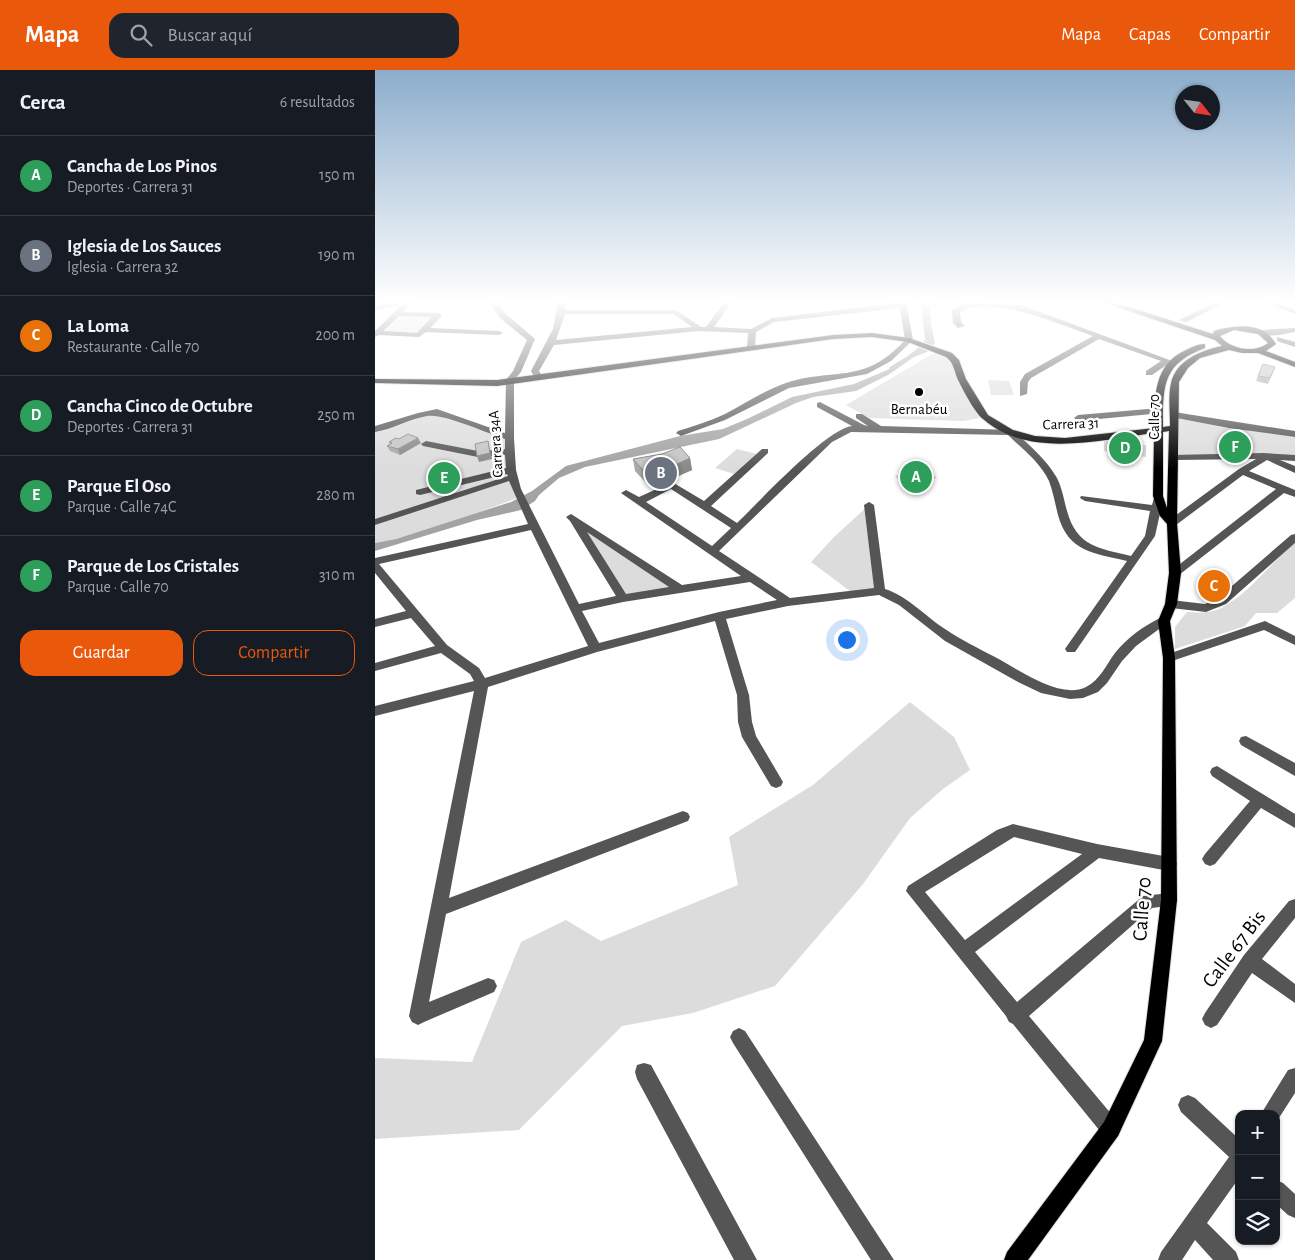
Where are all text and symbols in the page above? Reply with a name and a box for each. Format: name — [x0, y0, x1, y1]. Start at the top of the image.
search box — [109, 13, 459, 58]
icon: search — [127, 21, 155, 49]
text: Mapa — [25, 23, 79, 47]
text: Buscar aquí — [167, 26, 252, 45]
text: Mapa — [1061, 26, 1101, 44]
text: Capas — [1129, 26, 1171, 44]
text: Compartir — [1199, 26, 1270, 44]
north arrow — [1175, 85, 1220, 130]
text: Cerca — [20, 92, 66, 113]
text: 6 resultados — [280, 94, 355, 110]
text: Cancha de Los Pinos — [67, 157, 217, 176]
text: A — [31, 167, 41, 183]
text: 150 m — [319, 167, 355, 183]
text: Deportes · Carrera 31 — [67, 179, 193, 195]
text: Iglesia de Los Sauces — [67, 237, 221, 256]
text: B — [31, 247, 41, 263]
text: 190 m — [318, 247, 355, 263]
text: Iglesia · Carrera 32 — [67, 259, 178, 275]
text: La Loma — [67, 317, 129, 336]
text: C — [32, 327, 40, 343]
text: 200 m — [315, 327, 355, 343]
text: Restaurante · Calle 70 — [67, 339, 200, 355]
marker: Bernabéu — [913, 386, 925, 398]
street label: Calle 70 — [1147, 394, 1162, 440]
text: Cancha Cinco de Octubre — [67, 397, 253, 416]
place label: Bernabéu — [891, 402, 948, 417]
text: D — [31, 407, 41, 423]
text: 250 m — [317, 407, 355, 423]
street label: Carrera 34A — [486, 410, 506, 478]
street label: Carrera 31 — [1042, 416, 1100, 432]
text: Deportes · Carrera 31 — [67, 419, 193, 435]
pin: F — [1219, 428, 1251, 466]
pin: D — [1109, 429, 1141, 467]
pin: B — [645, 454, 677, 492]
pin: A — [900, 458, 932, 496]
pin: E — [428, 459, 460, 497]
text: Parque El Oso — [67, 477, 171, 496]
text: E — [32, 487, 40, 503]
text: 280 m — [316, 487, 355, 503]
text: Parque · Calle 74C — [67, 499, 176, 515]
text: Parque de Los Cristales — [67, 557, 239, 576]
text: F — [32, 567, 40, 583]
text: 310 m — [319, 567, 355, 583]
pin: C — [1198, 567, 1230, 605]
text: Parque · Calle 70 — [67, 579, 169, 595]
your location — [834, 627, 860, 653]
button: Guardar — [20, 630, 183, 676]
button: Compartir — [193, 630, 355, 676]
street label: Calle 70 — [1129, 876, 1155, 942]
street label: Calle 67 Bis — [1198, 907, 1270, 991]
map controls — [1235, 1110, 1280, 1245]
button: + — [1235, 1110, 1280, 1155]
button: − — [1235, 1155, 1280, 1200]
button: layers — [1235, 1200, 1280, 1245]

